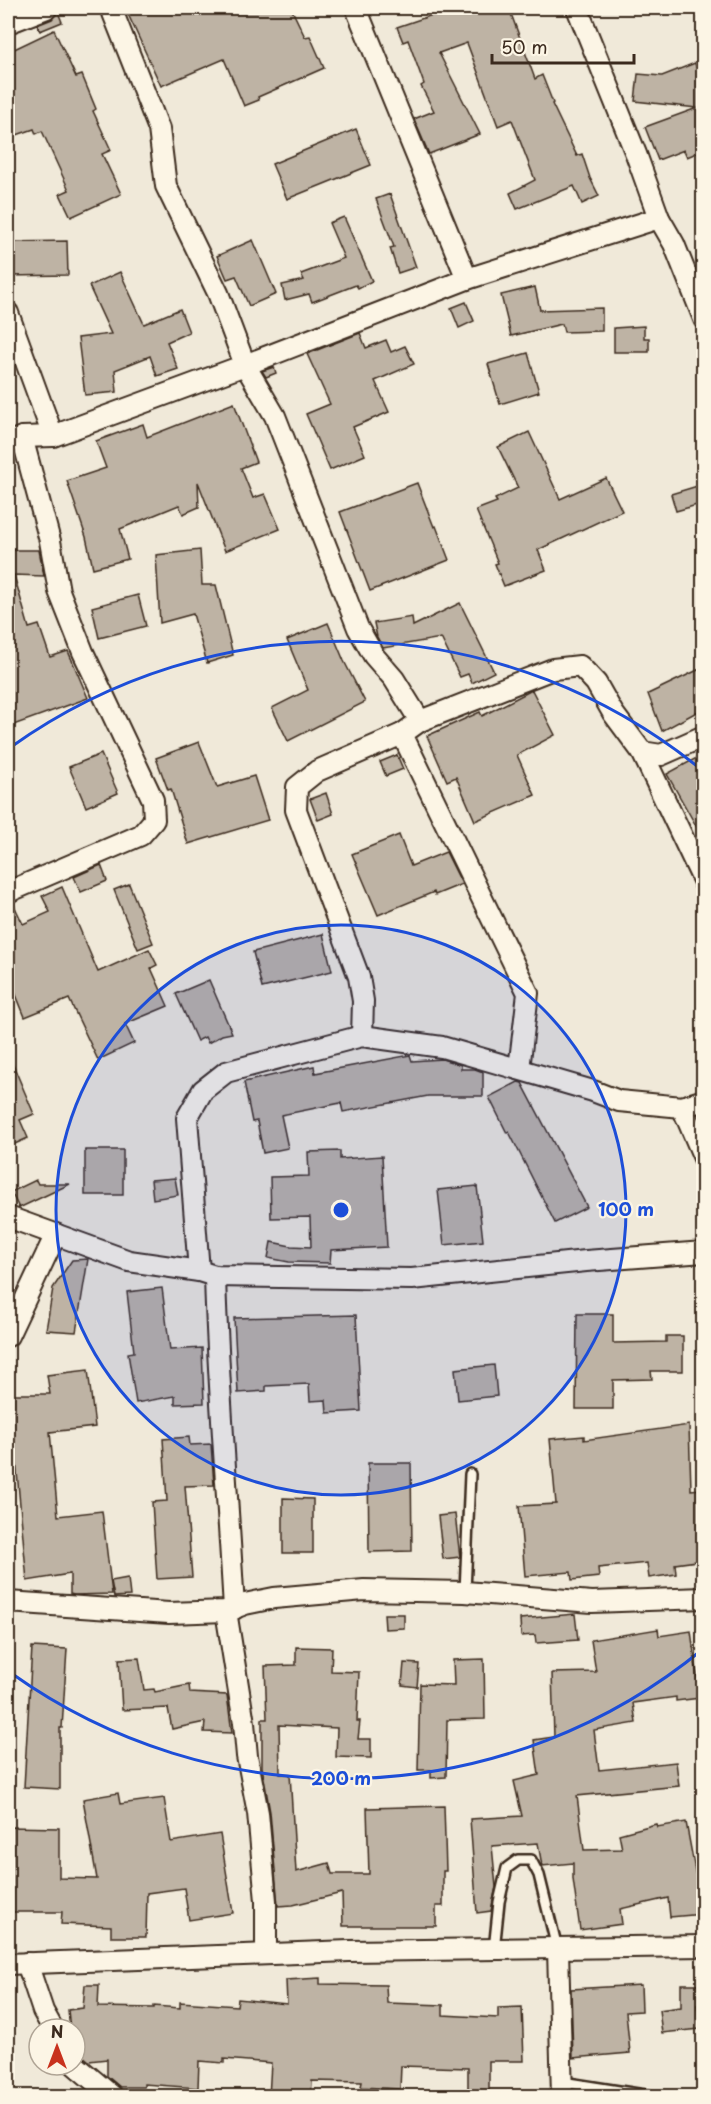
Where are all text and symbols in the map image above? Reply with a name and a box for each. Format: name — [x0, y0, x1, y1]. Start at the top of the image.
scale bar — [492, 27, 634, 65]
text: 50 m — [501, 33, 548, 60]
text: 100 m — [598, 1195, 654, 1222]
centre of rings — [331, 1200, 351, 1220]
text: 200 m — [311, 1764, 371, 1791]
north arrow — [27, 2017, 87, 2077]
text: N — [51, 2019, 63, 2043]

